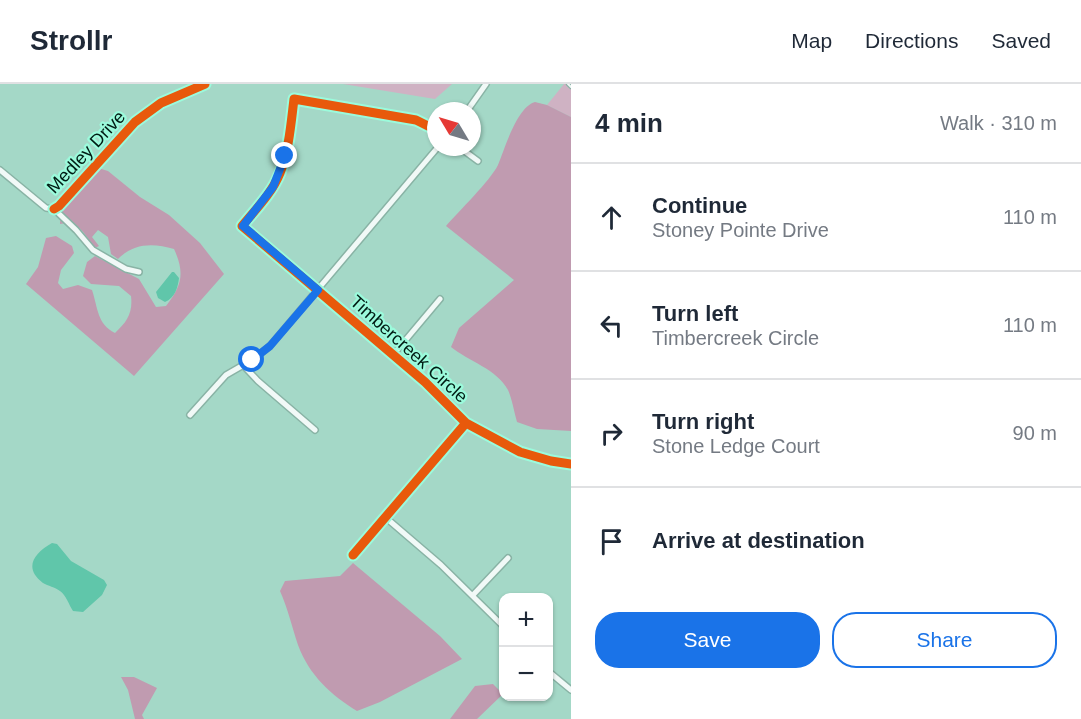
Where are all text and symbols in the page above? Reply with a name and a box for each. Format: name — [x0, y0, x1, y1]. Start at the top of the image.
text: Strollr — [30, 25, 112, 56]
text: Map — [791, 29, 832, 52]
text: Directions — [865, 29, 958, 52]
text: Saved — [991, 29, 1051, 52]
north arrow — [427, 102, 481, 156]
street label: Medley Drive — [43, 107, 129, 197]
text: 4 min — [595, 108, 663, 138]
text: Walk · 310 m — [940, 112, 1057, 134]
route end — [271, 142, 297, 168]
text: Continue — [652, 193, 747, 218]
icon: ahead — [595, 201, 628, 234]
text: 110 m — [1003, 206, 1057, 228]
text: Stoney Pointe Drive — [652, 219, 829, 241]
street label: Timbercreek Circle — [346, 291, 472, 407]
text: Turn left — [652, 301, 738, 326]
icon: left — [595, 309, 628, 342]
text: 110 m — [1003, 314, 1057, 336]
text: Timbercreek Circle — [652, 327, 819, 349]
route start — [238, 346, 264, 372]
text: Turn right — [652, 409, 754, 434]
icon: right — [595, 417, 628, 450]
text: 90 m — [1013, 422, 1057, 444]
text: Stone Ledge Court — [652, 435, 820, 457]
icon: arrive — [595, 525, 628, 558]
text: Arrive at destination — [652, 528, 865, 553]
map controls — [499, 593, 553, 701]
button: + — [499, 593, 553, 647]
button: Save — [595, 612, 820, 668]
button: Share — [832, 612, 1057, 668]
button: − — [499, 647, 553, 701]

